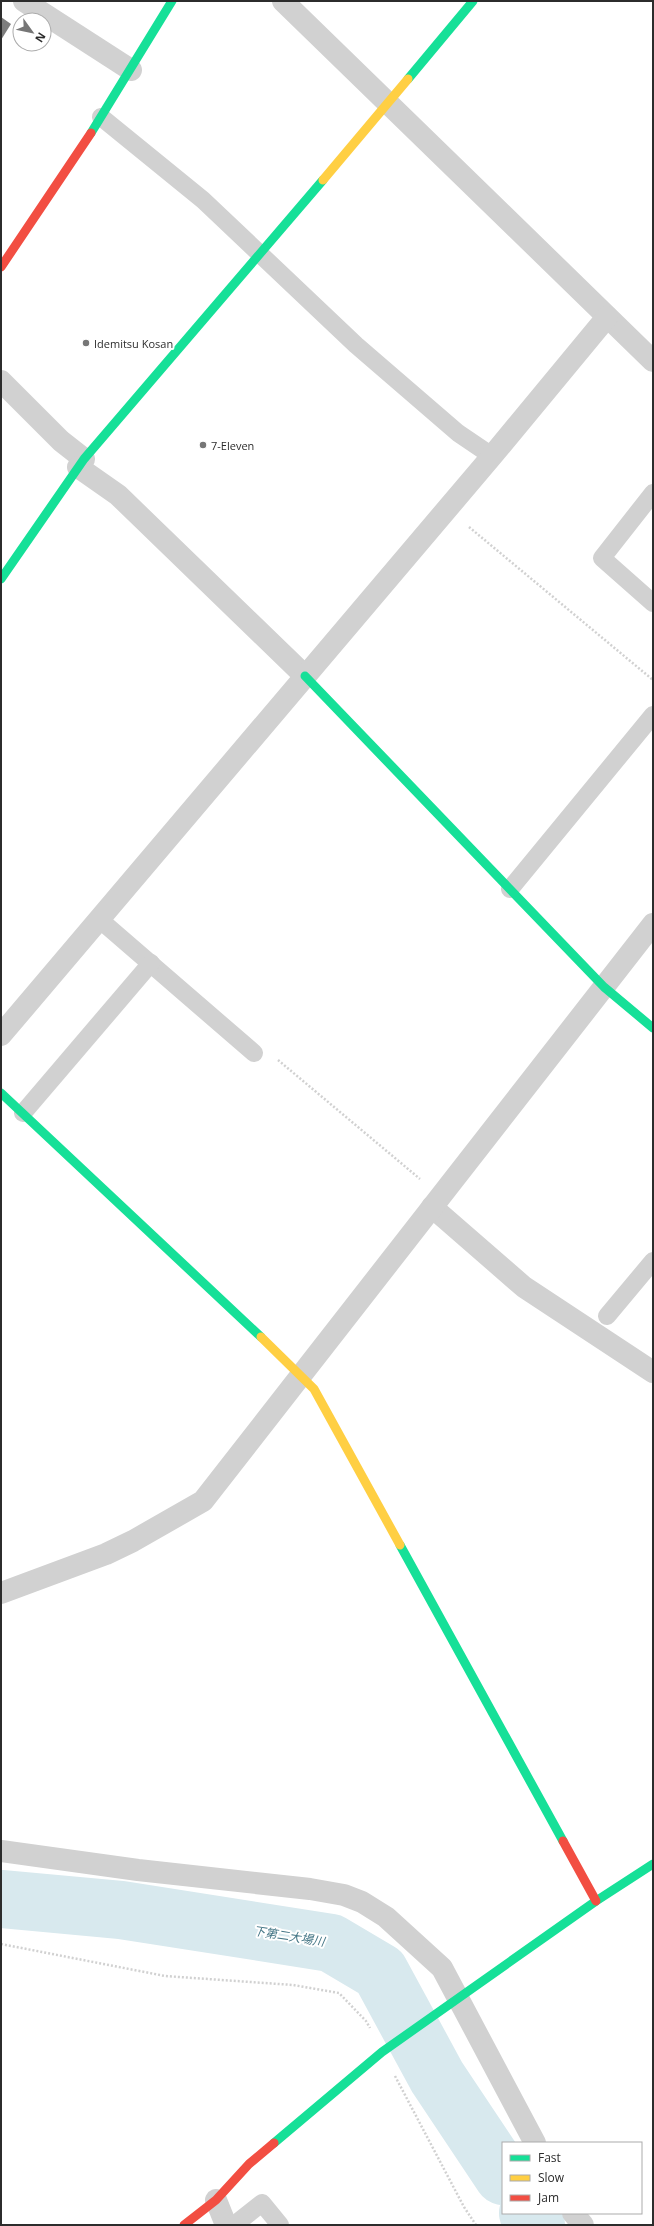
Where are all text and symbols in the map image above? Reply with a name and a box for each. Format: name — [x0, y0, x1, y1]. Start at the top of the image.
north arrow — [12, 12, 52, 52]
text: N — [32, 30, 50, 46]
place label: Idemitsu Kosan — [94, 336, 173, 351]
marker: Idemitsu Kosan — [81, 338, 91, 348]
place label: 7-Eleven — [211, 438, 254, 453]
marker: 7-Eleven — [198, 440, 208, 450]
water label: 下第二大場川 — [252, 1922, 328, 1950]
legend — [502, 2142, 642, 2214]
text: Fast — [538, 2149, 561, 2166]
text: Slow — [538, 2169, 565, 2186]
text: Jam — [537, 2189, 559, 2206]

